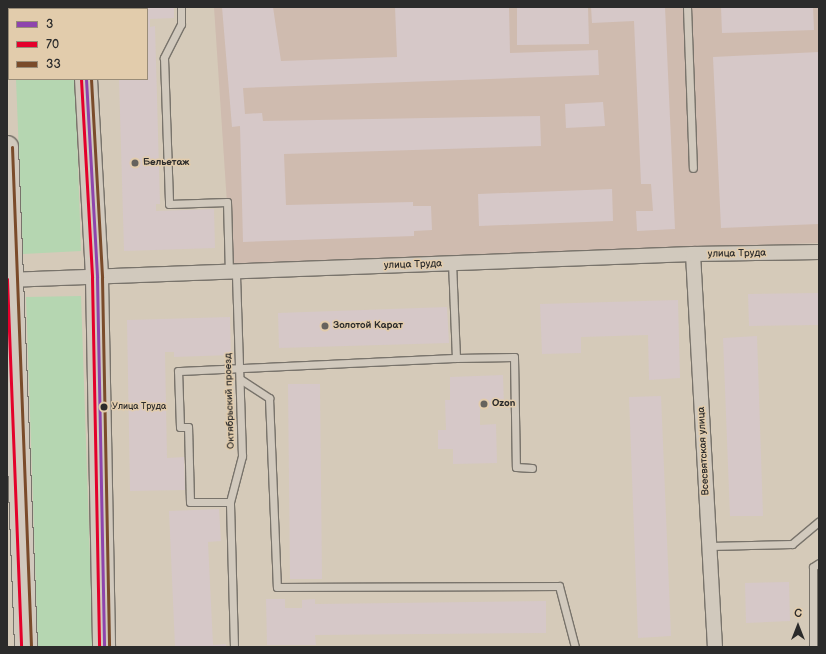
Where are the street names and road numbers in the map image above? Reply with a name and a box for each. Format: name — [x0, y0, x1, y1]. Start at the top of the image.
street label: улица Труда — [708, 247, 766, 261]
street label: улица Труда — [384, 258, 442, 272]
street label: Октябрьский проезд — [222, 353, 238, 449]
street label: Всесвятская улица — [696, 406, 712, 496]

